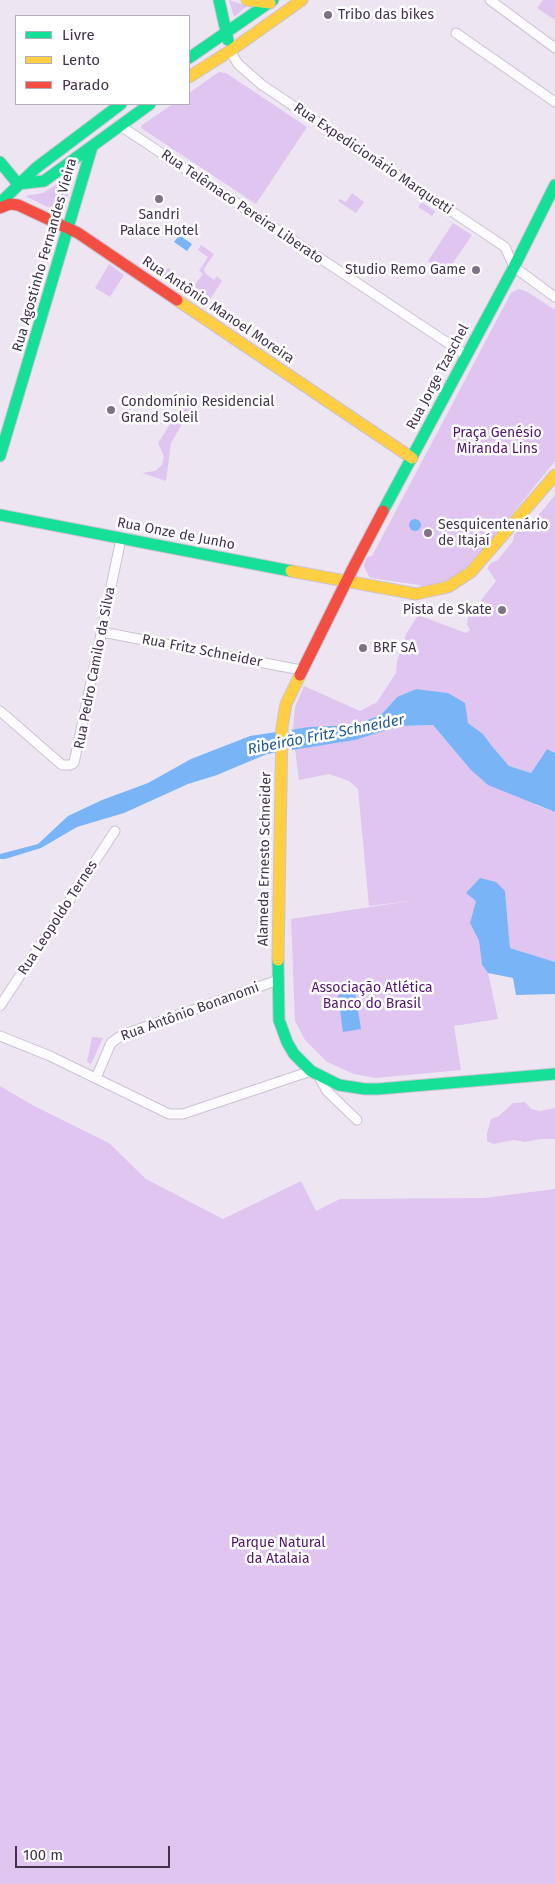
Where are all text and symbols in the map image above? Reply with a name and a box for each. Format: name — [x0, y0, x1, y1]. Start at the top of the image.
place label: Tribo das bikes — [338, 7, 434, 23]
marker: Tribo das bikes — [322, 9, 334, 21]
legend — [15, 15, 190, 105]
text: Livre — [62, 26, 95, 44]
text: Lento — [62, 51, 100, 69]
text: Parado — [62, 76, 109, 94]
street label: Rua Expedicionário Marquetti — [290, 99, 456, 219]
street label: Rua Telêmaco Pereira Liberato — [158, 146, 326, 268]
street label: Rua Agostinho Fernandes Vieira — [9, 156, 81, 354]
marker: Sandri Palace Hotel — [153, 193, 165, 205]
place label: Sandri Palace Hotel — [120, 207, 198, 240]
street label: Rua Antônio Manoel Moreira — [139, 253, 297, 367]
place label: Studio Remo Game — [345, 262, 466, 278]
marker: Studio Remo Game — [470, 264, 482, 276]
street label: Rua Jorge Tzaschel — [403, 321, 473, 433]
place label: Condomínio Residencial Grand Soleil — [121, 394, 274, 427]
marker: Condomínio Residencial Grand Soleil — [105, 404, 117, 416]
park label: Praça Genésio Miranda Lins — [452, 425, 542, 458]
street label: Rua Onze de Junho — [116, 514, 236, 554]
place label: Sesquicentenário de Itajaí — [438, 517, 548, 550]
marker: Sesquicentenário de Itajaí — [422, 527, 434, 539]
street label: Rua Pedro Camilo da Silva — [71, 585, 119, 751]
place label: Pista de Skate — [403, 602, 492, 618]
marker: Pista de Skate — [496, 604, 508, 616]
street label: Rua Fritz Schneider — [140, 631, 264, 671]
place label: BRF SA — [373, 640, 416, 656]
marker: BRF SA — [357, 642, 369, 654]
water label: Ribeirão Fritz Schneider — [246, 711, 406, 759]
street label: Alameda Ernesto Schneider — [255, 772, 275, 946]
street label: Rua Leopoldo Ternes — [15, 858, 101, 978]
street label: Rua Antônio Bonanomi — [119, 979, 261, 1045]
park label: Associação Atlética Banco do Brasil — [311, 980, 433, 1012]
park label: Parque Natural da Atalaia — [231, 1535, 325, 1568]
scale bar — [18, 1836, 172, 1868]
text: 100 m — [23, 1846, 63, 1864]

